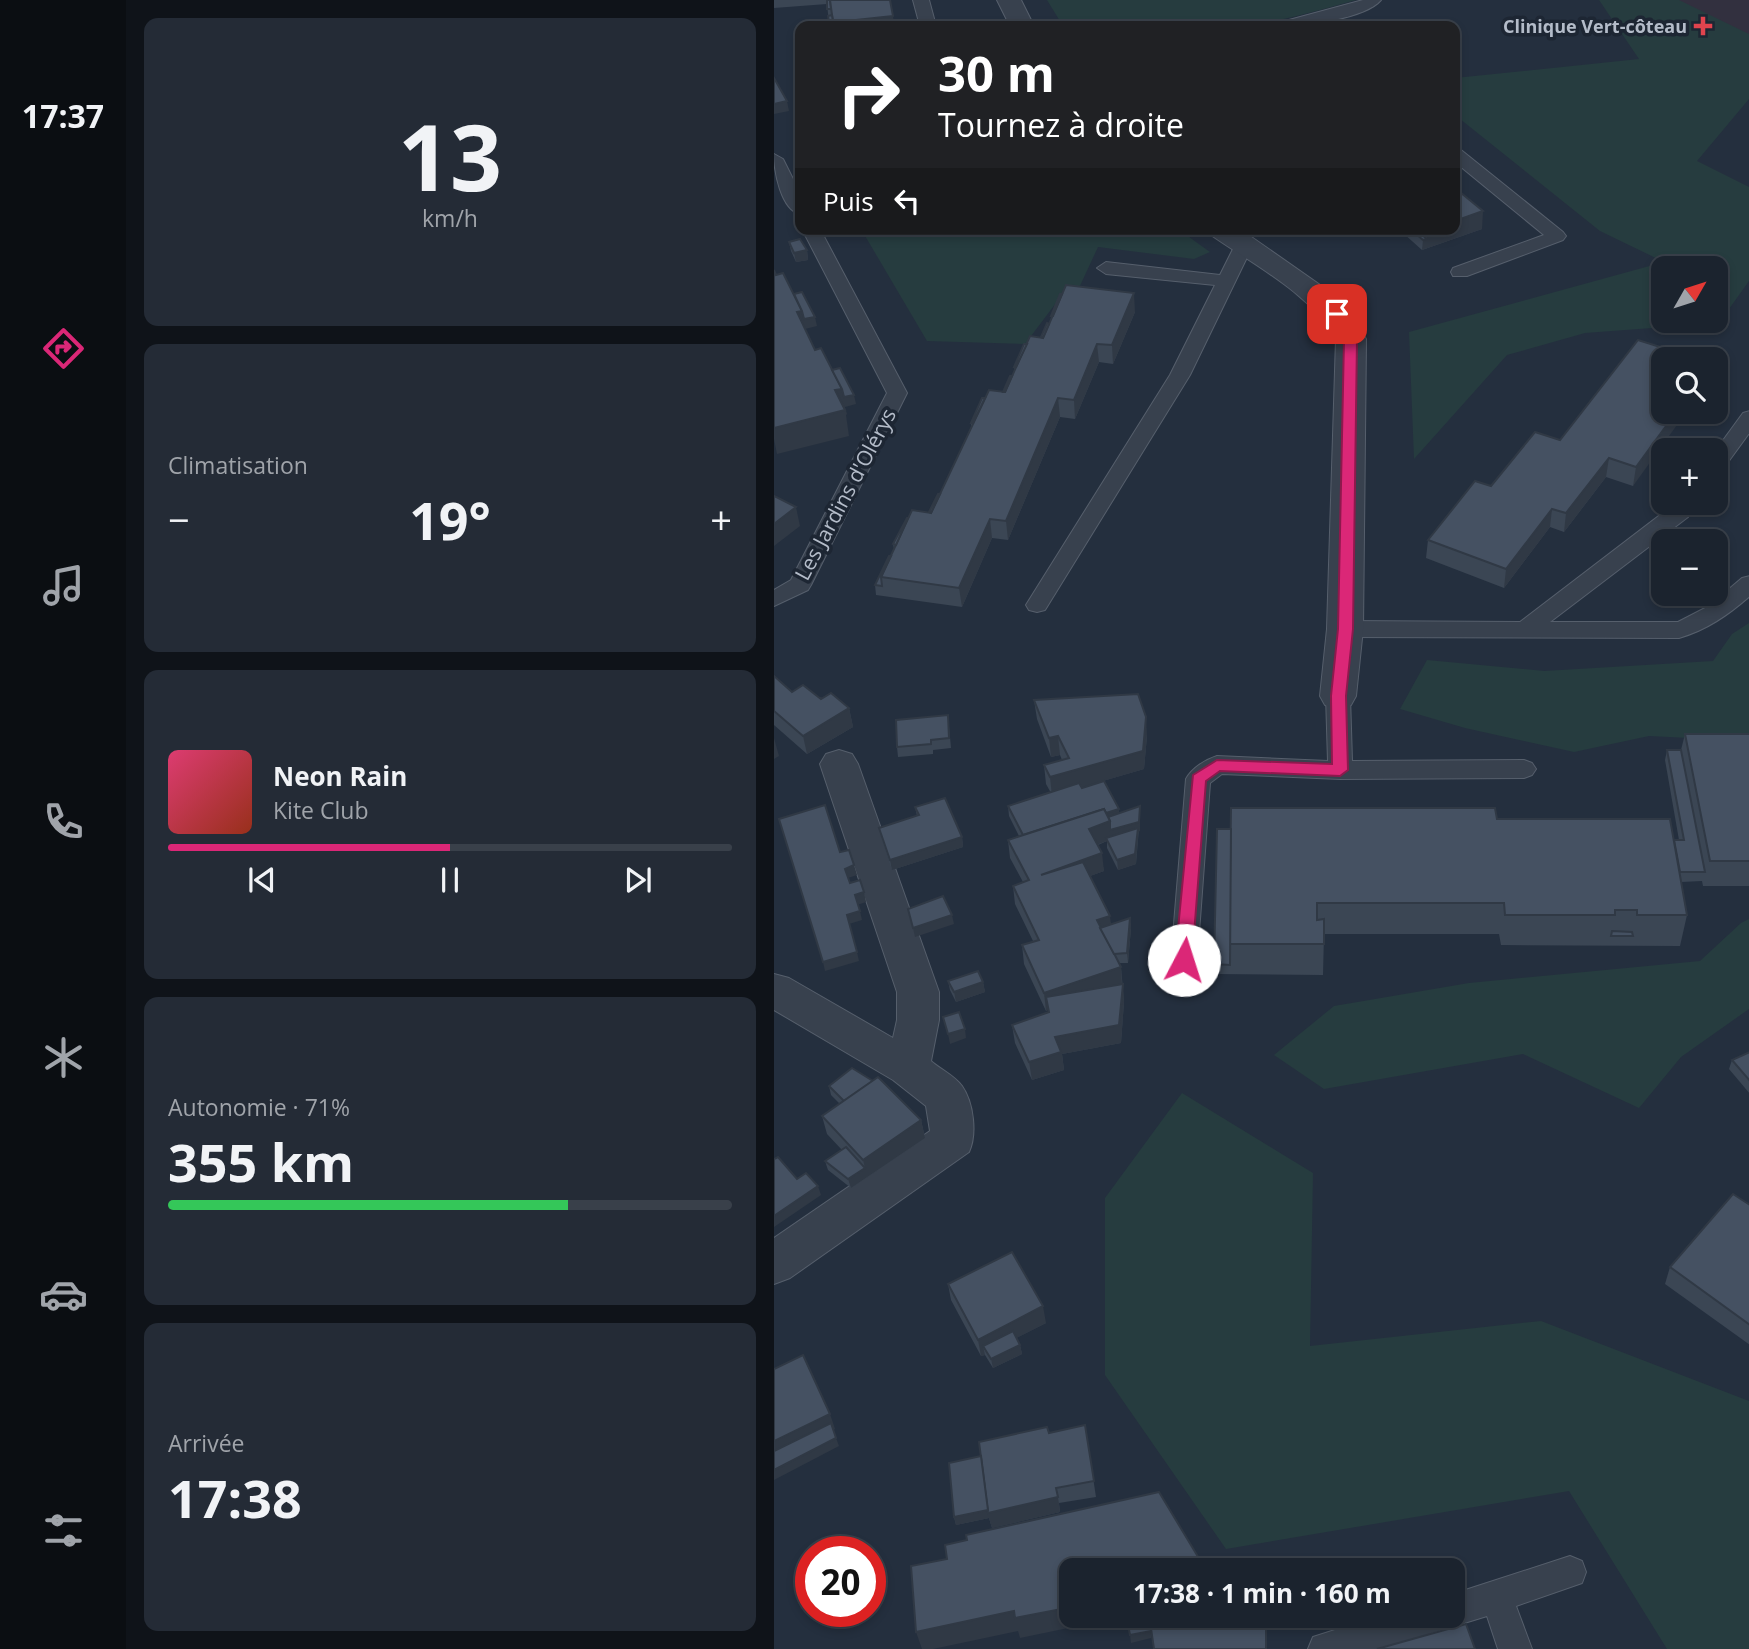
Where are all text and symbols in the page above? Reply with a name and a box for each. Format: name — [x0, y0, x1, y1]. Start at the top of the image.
place label: Clinique Vert-côteau — [1503, 14, 1687, 38]
marker: Clinique Vert-côteau — [1693, 16, 1713, 36]
text: 30 m — [938, 40, 1055, 106]
icon: right — [823, 49, 914, 140]
text: 17:37 — [22, 94, 104, 137]
text: 13 — [398, 94, 502, 218]
text: Tournez à droite — [938, 103, 1184, 146]
icon: left — [888, 182, 926, 220]
text: Puis — [823, 183, 874, 219]
text: km/h — [422, 202, 478, 234]
north arrow — [1651, 256, 1728, 332]
map controls — [1651, 256, 1728, 606]
pin — [1307, 284, 1367, 344]
icon: arrive — [1318, 295, 1356, 333]
icon: directions — [39, 324, 88, 373]
button: search — [1651, 347, 1728, 424]
street label: Les Jardins d'Olérys — [788, 403, 902, 585]
button: + — [1651, 438, 1728, 515]
text: Climatisation — [168, 449, 308, 481]
text: 19° — [409, 484, 491, 555]
text: − — [168, 493, 190, 545]
text: + — [710, 493, 732, 545]
button: − — [1651, 529, 1728, 606]
icon: music — [39, 561, 88, 610]
text: Neon Rain — [273, 758, 407, 794]
text: Kite Club — [273, 794, 368, 826]
icon: phone — [39, 797, 88, 846]
icon: previous — [243, 861, 281, 899]
icon: pause — [431, 861, 469, 899]
icon: next — [619, 861, 657, 899]
position arrow — [1147, 923, 1221, 997]
icon: climate — [39, 1033, 88, 1082]
text: Autonomie · 71% — [168, 1091, 350, 1123]
text: 355 km — [168, 1126, 354, 1197]
icon: car — [39, 1270, 88, 1319]
text: Arrivée — [168, 1427, 244, 1459]
text: 17:38 — [168, 1462, 302, 1533]
icon: filters — [39, 1506, 88, 1555]
speed limit sign: 20 — [795, 1536, 886, 1627]
text: 17:38 · 1 min · 160 m — [1133, 1575, 1391, 1611]

